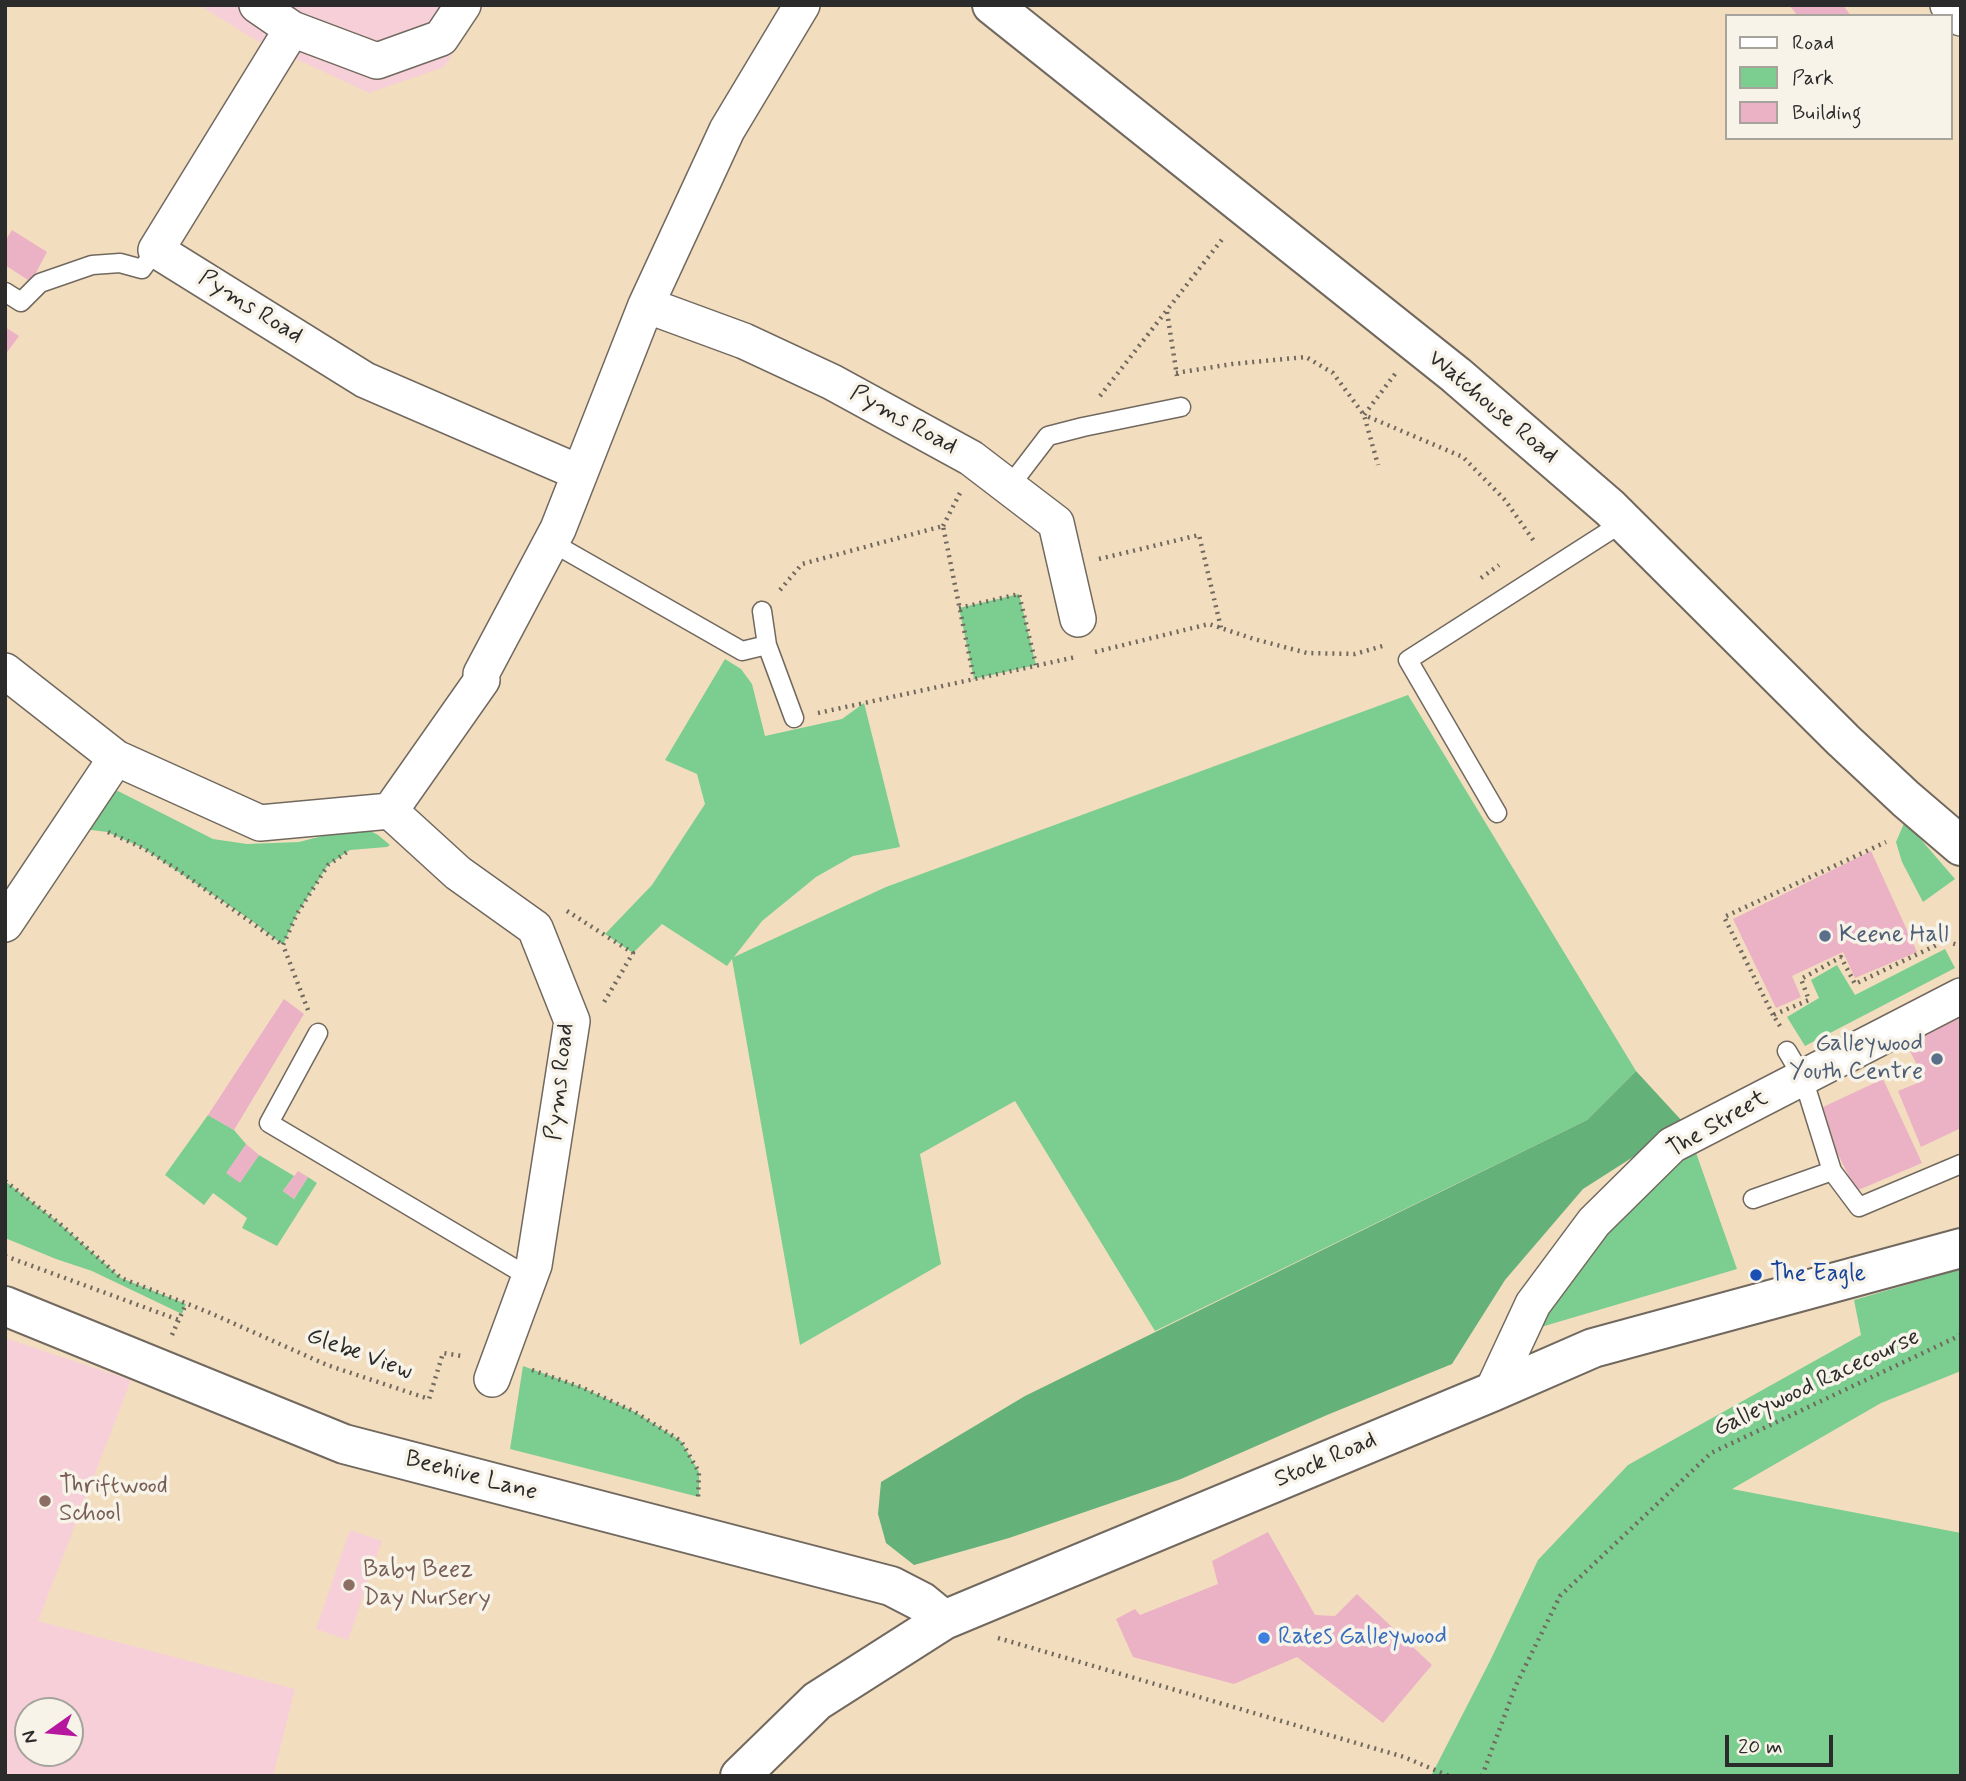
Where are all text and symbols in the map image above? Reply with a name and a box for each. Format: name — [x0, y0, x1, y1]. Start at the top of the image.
legend — [1724, 14, 1952, 140]
text: Road — [1792, 29, 1834, 57]
text: Park — [1792, 64, 1834, 92]
text: Building — [1792, 99, 1862, 127]
street label: Pyms Road — [192, 265, 308, 351]
street label: Watchouse Road — [1421, 345, 1563, 471]
street label: Pyms Road — [845, 380, 961, 462]
place label: Keene Hall — [1839, 922, 1949, 950]
marker: Keene Hall — [1817, 928, 1833, 944]
street label: Pyms Road — [541, 1022, 581, 1142]
place label: Galleywood Youth Centre — [1789, 1031, 1923, 1087]
marker: Galleywood Youth Centre — [1929, 1051, 1945, 1067]
street label: The Street — [1662, 1085, 1774, 1165]
place label: The Eagle — [1770, 1261, 1866, 1289]
marker: The Eagle — [1748, 1267, 1764, 1283]
street label: Glebe View — [302, 1323, 416, 1387]
street label: Galleywood Racecourse — [1709, 1324, 1925, 1444]
street label: Stock Road — [1271, 1427, 1381, 1495]
street label: Beehive Lane — [402, 1446, 540, 1508]
place label: Thriftwood School — [59, 1473, 168, 1529]
marker: Thriftwood School — [37, 1493, 53, 1509]
place label: Baby Beez Day Nursery — [363, 1557, 491, 1613]
marker: Baby Beez Day Nursery — [341, 1577, 357, 1593]
place label: Rates Galleywood — [1278, 1624, 1447, 1652]
marker: Rates Galleywood — [1256, 1630, 1272, 1646]
north arrow — [14, 1697, 84, 1767]
scale bar — [1728, 1722, 1836, 1766]
text: N — [16, 1728, 44, 1746]
text: 20 m — [1738, 1733, 1783, 1761]

